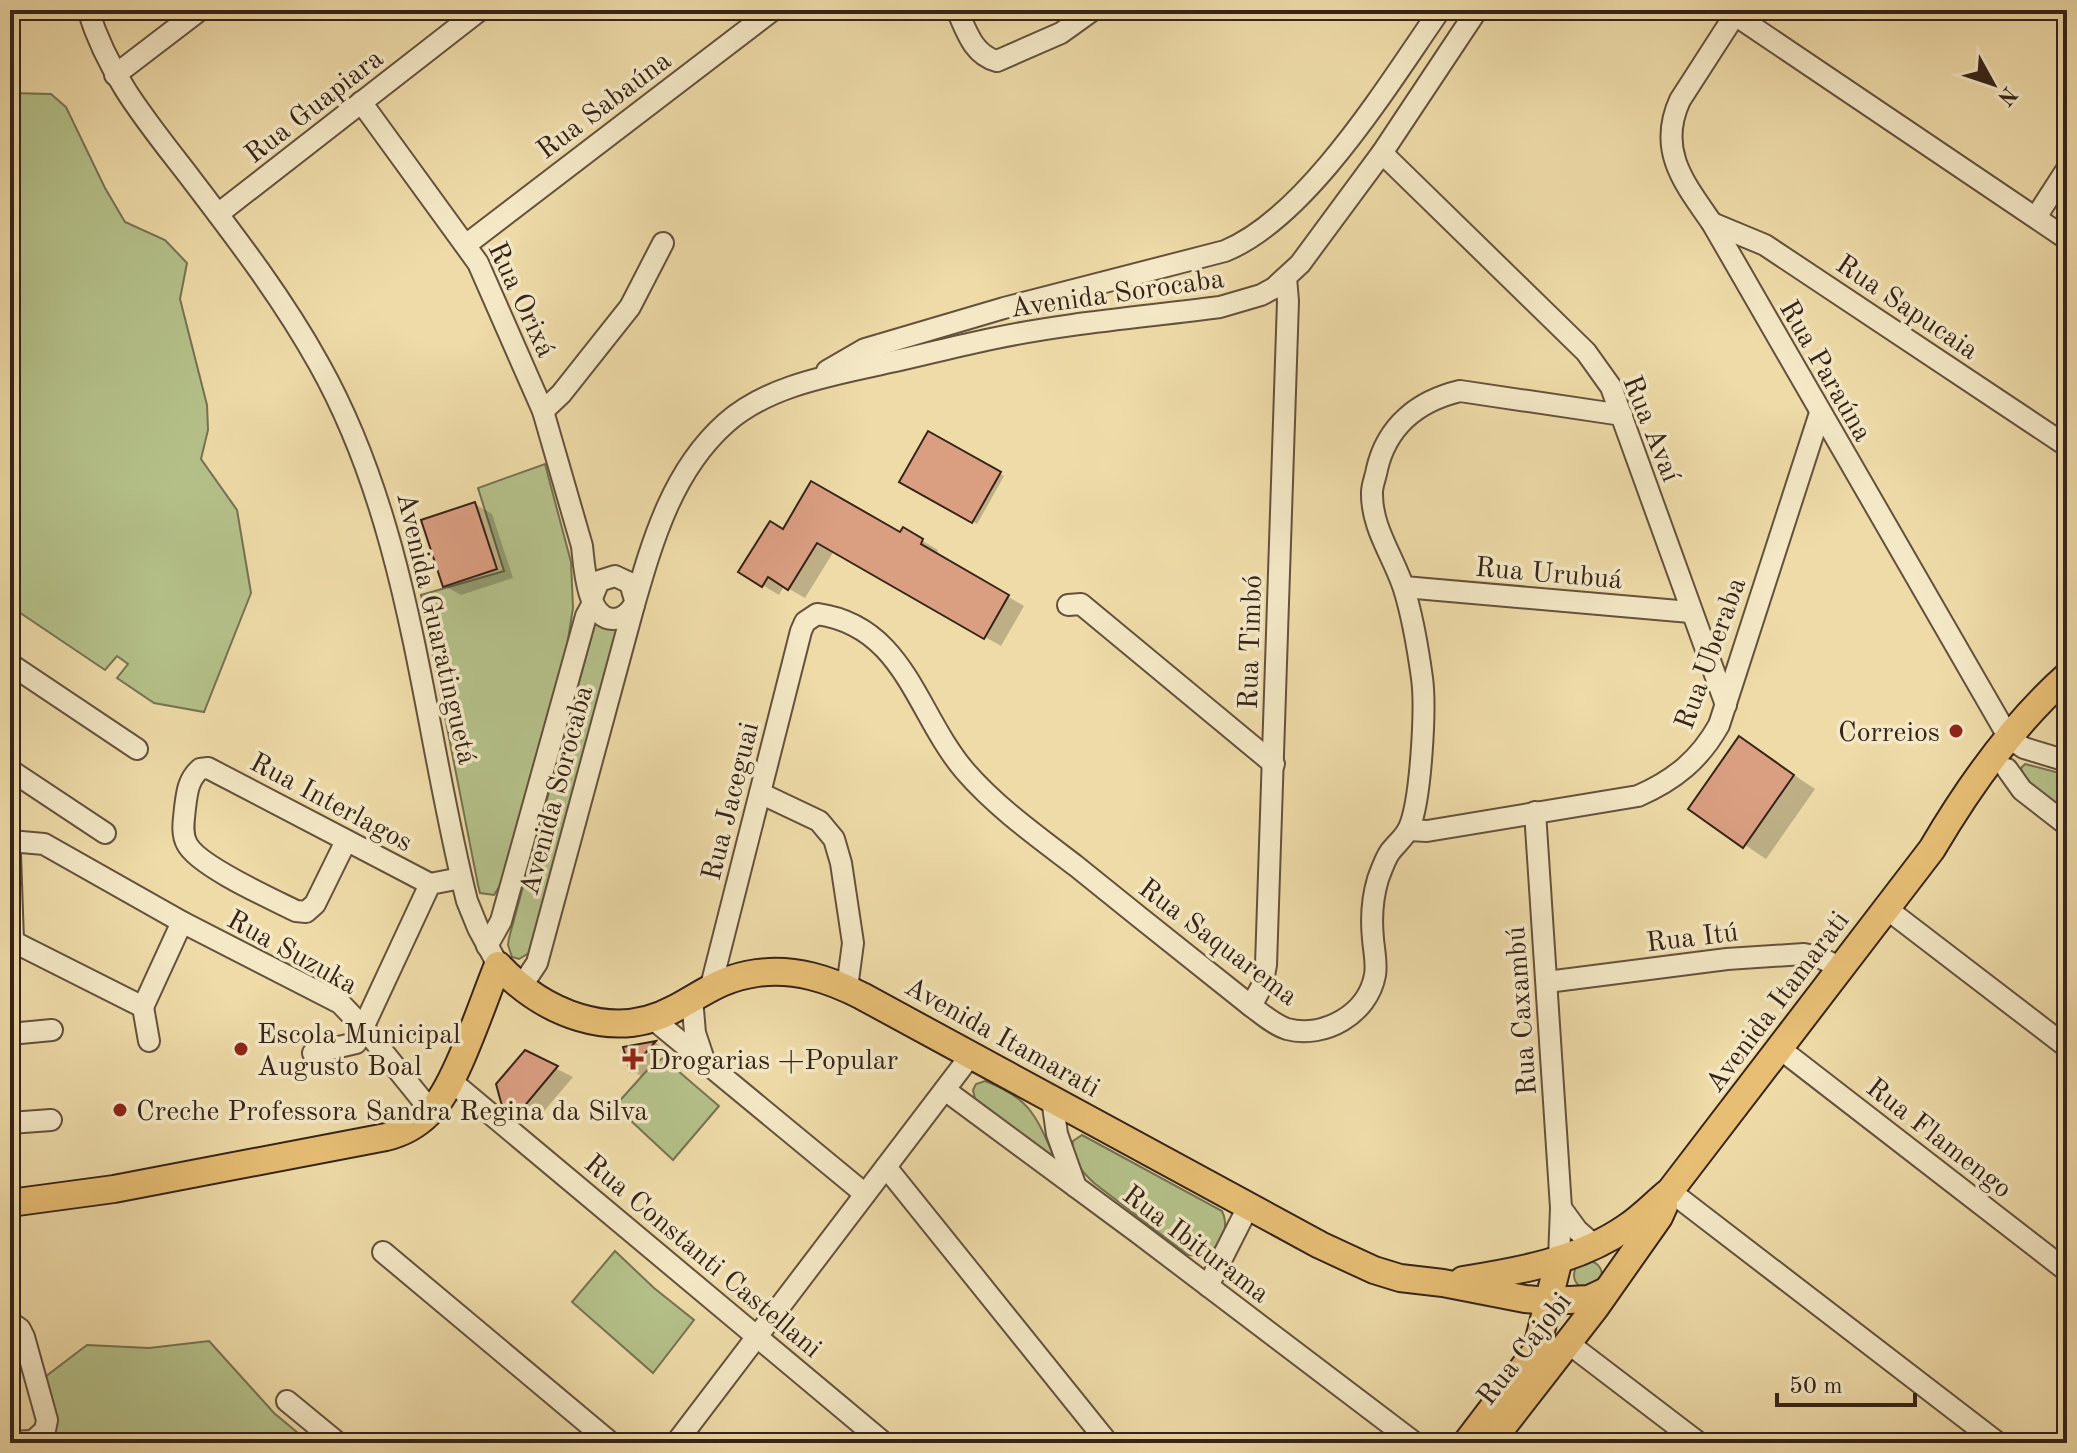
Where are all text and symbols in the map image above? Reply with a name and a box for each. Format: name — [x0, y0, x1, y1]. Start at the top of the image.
north arrow — [1953, 44, 2033, 124]
street label: Rua Guapiara — [240, 45, 389, 170]
street label: Rua Sabaúna — [533, 47, 677, 166]
text: N — [1993, 82, 2021, 109]
street label: Rua Orixá — [481, 238, 559, 362]
street label: Rua Sapucaia — [1830, 251, 1983, 366]
street label: Avenida Sorocaba — [1009, 266, 1226, 324]
street label: Rua Paraúna — [1773, 296, 1876, 447]
street label: Rua Avaí — [1616, 372, 1684, 487]
street label: Avenida Guaratinguetá — [390, 490, 480, 768]
street label: Rua Urubuá — [1474, 555, 1624, 595]
street label: Rua Timbó — [1236, 574, 1268, 710]
street label: Rua Uberaba — [1671, 574, 1752, 734]
street label: Avenida Sorocaba — [516, 683, 599, 899]
street label: Rua Jaceguai — [699, 720, 765, 884]
place label: Correios — [1838, 720, 1940, 748]
marker: Correios — [1947, 722, 1965, 740]
street label: Rua Interlagos — [245, 749, 416, 858]
street label: Rua Saquarema — [1132, 875, 1302, 1012]
street label: Rua Suzuka — [221, 906, 362, 1001]
street label: Avenida Itamarati — [1702, 907, 1855, 1098]
street label: Rua Itú — [1645, 919, 1740, 959]
street label: Rua Caxambú — [1503, 925, 1543, 1096]
street label: Avenida Itamarati — [899, 973, 1104, 1104]
place label: Escola Municipal Augusto Boal — [257, 1022, 461, 1082]
marker: Escola Municipal Augusto Boal — [232, 1040, 250, 1058]
place label: Drogarias +Popular — [649, 1048, 898, 1076]
marker: Drogarias +Popular — [624, 1050, 642, 1068]
street label: Rua Flamengo — [1860, 1074, 2016, 1205]
place label: Creche Professora Sandra Regina da Silva — [136, 1099, 648, 1127]
marker: Creche Professora Sandra Regina da Silva — [111, 1101, 129, 1119]
street label: Rua Constanti Castellani — [578, 1150, 826, 1364]
street label: Rua Ibiturama — [1117, 1181, 1274, 1310]
street label: Rua Cajobi — [1473, 1288, 1578, 1411]
scale bar — [1777, 1357, 1915, 1407]
text: 50 m — [1789, 1375, 1843, 1399]

